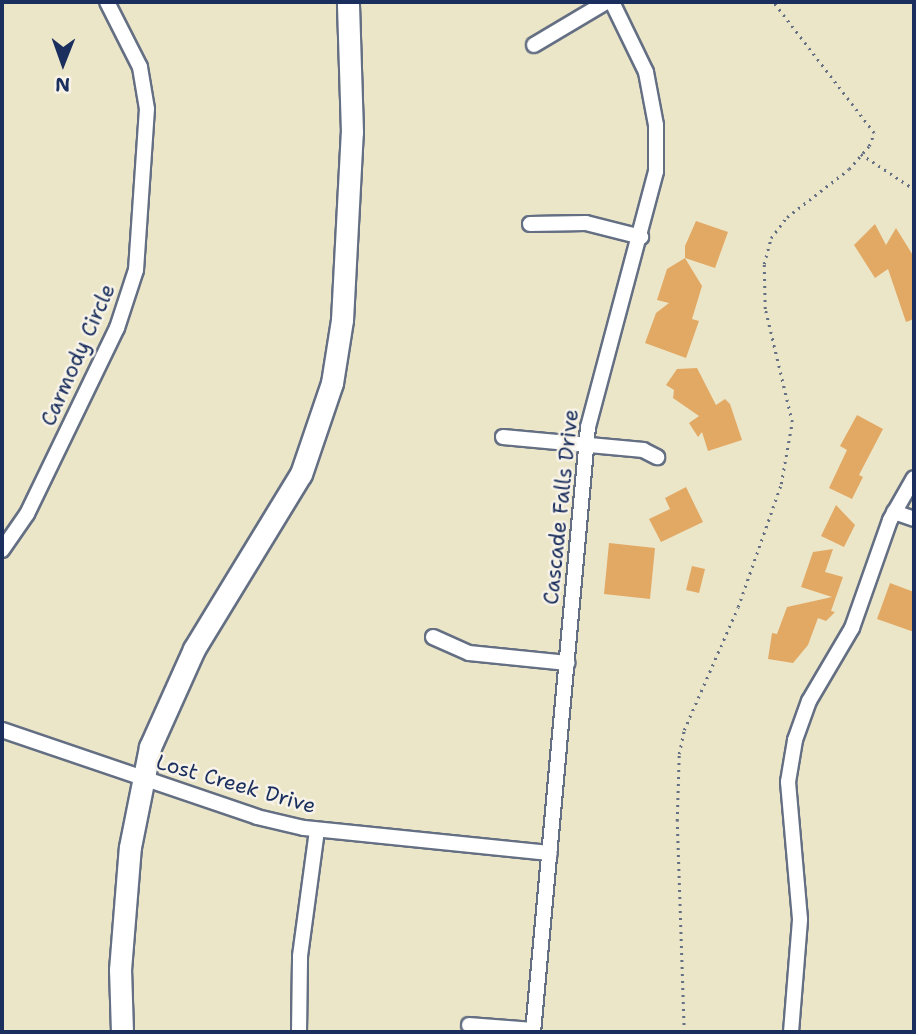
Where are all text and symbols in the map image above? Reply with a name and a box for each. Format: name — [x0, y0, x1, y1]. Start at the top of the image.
north arrow — [28, 28, 98, 98]
text: N — [55, 72, 70, 97]
street label: Carmody Circle — [35, 280, 121, 430]
street label: Cascade Falls Drive — [538, 408, 584, 606]
street label: Lost Creek Drive — [153, 749, 319, 819]

